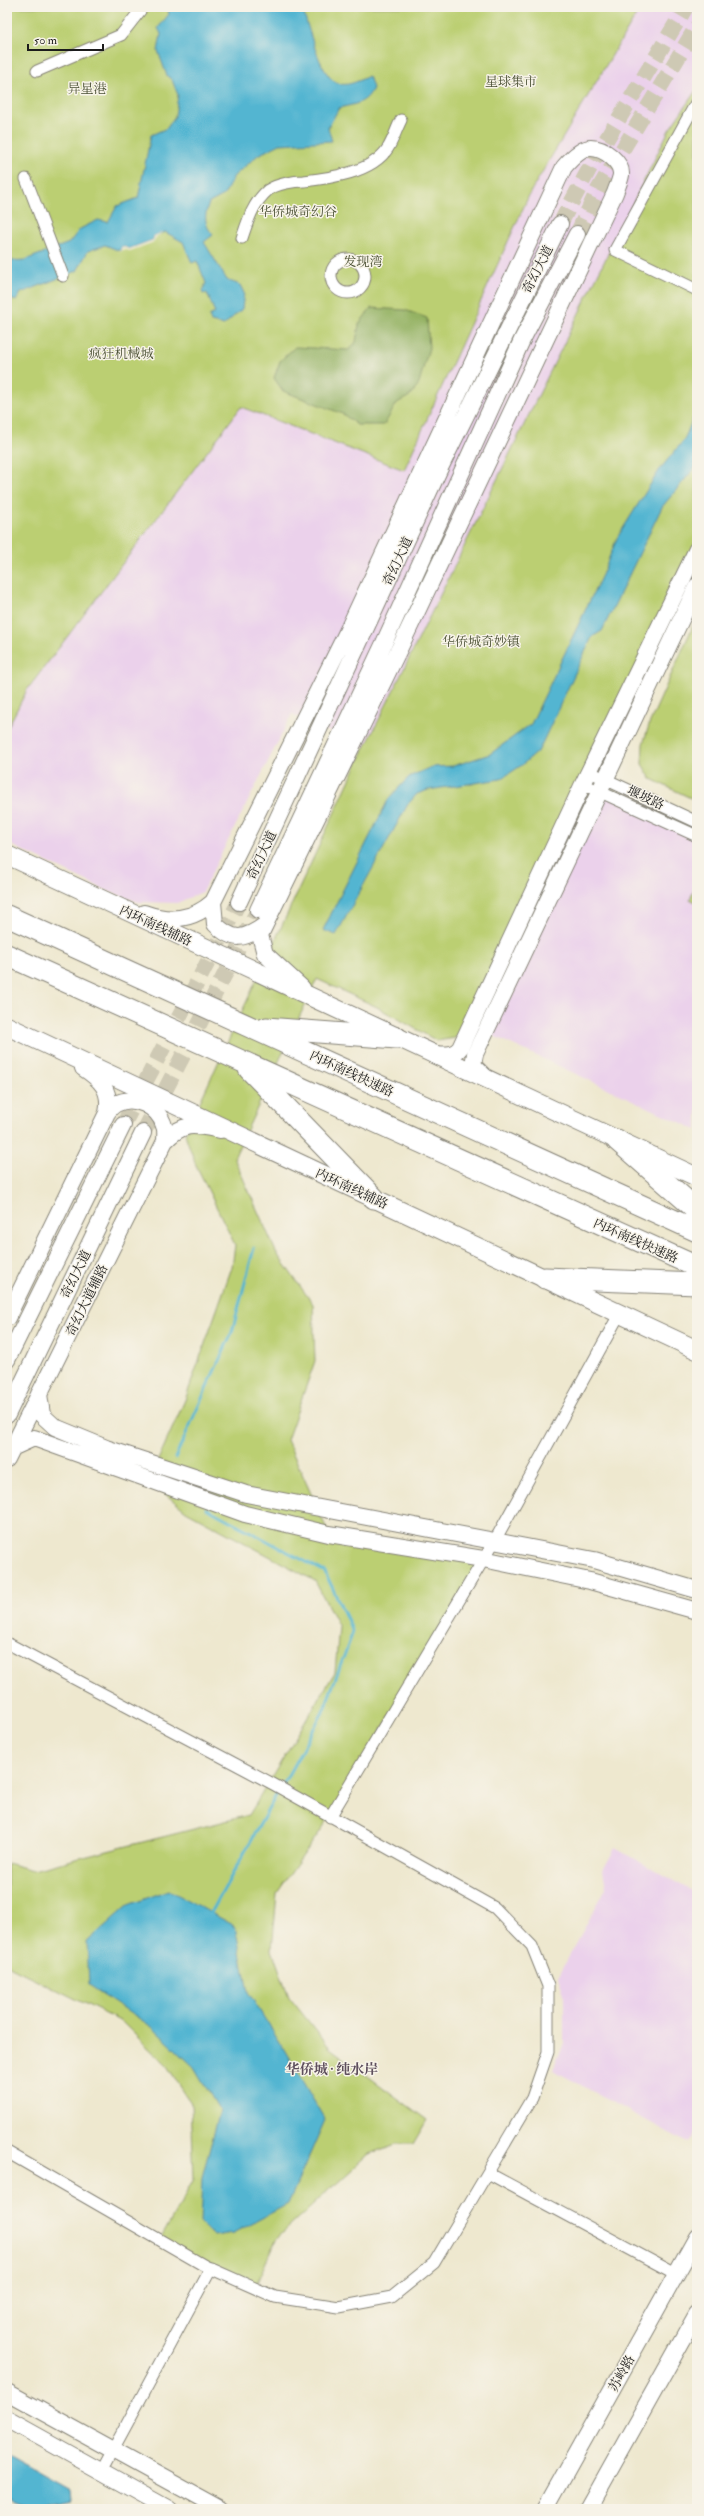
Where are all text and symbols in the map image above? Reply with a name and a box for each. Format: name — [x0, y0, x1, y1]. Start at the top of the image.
scale bar — [28, 26, 103, 52]
text: 50 m — [34, 33, 58, 48]
park label: 星球集市 — [485, 74, 537, 90]
park label: 异星港 — [67, 81, 107, 97]
park label: 华侨城奇幻谷 — [259, 204, 337, 220]
street label: 奇幻大道 — [519, 243, 557, 296]
park label: 发现湾 — [343, 254, 383, 270]
park label: 疯狂机械城 — [88, 346, 154, 362]
street label: 奇幻大道 — [380, 534, 416, 588]
park label: 华侨城奇妙镇 — [442, 634, 520, 650]
street label: 堰坡路 — [625, 782, 667, 813]
street label: 奇幻大道 — [244, 828, 280, 882]
street label: 内环南线辅路 — [117, 902, 194, 950]
street label: 内环南线快速路 — [307, 1047, 396, 1100]
street label: 内环南线辅路 — [313, 1165, 390, 1213]
street label: 内环南线快速路 — [591, 1215, 680, 1267]
street label: 奇幻大道 — [57, 1248, 94, 1301]
street label: 奇幻大道辅路 — [63, 1262, 111, 1339]
district label: 华侨城 · 纯水岸 — [286, 2061, 378, 2078]
street label: 苏岭路 — [605, 2353, 638, 2394]

